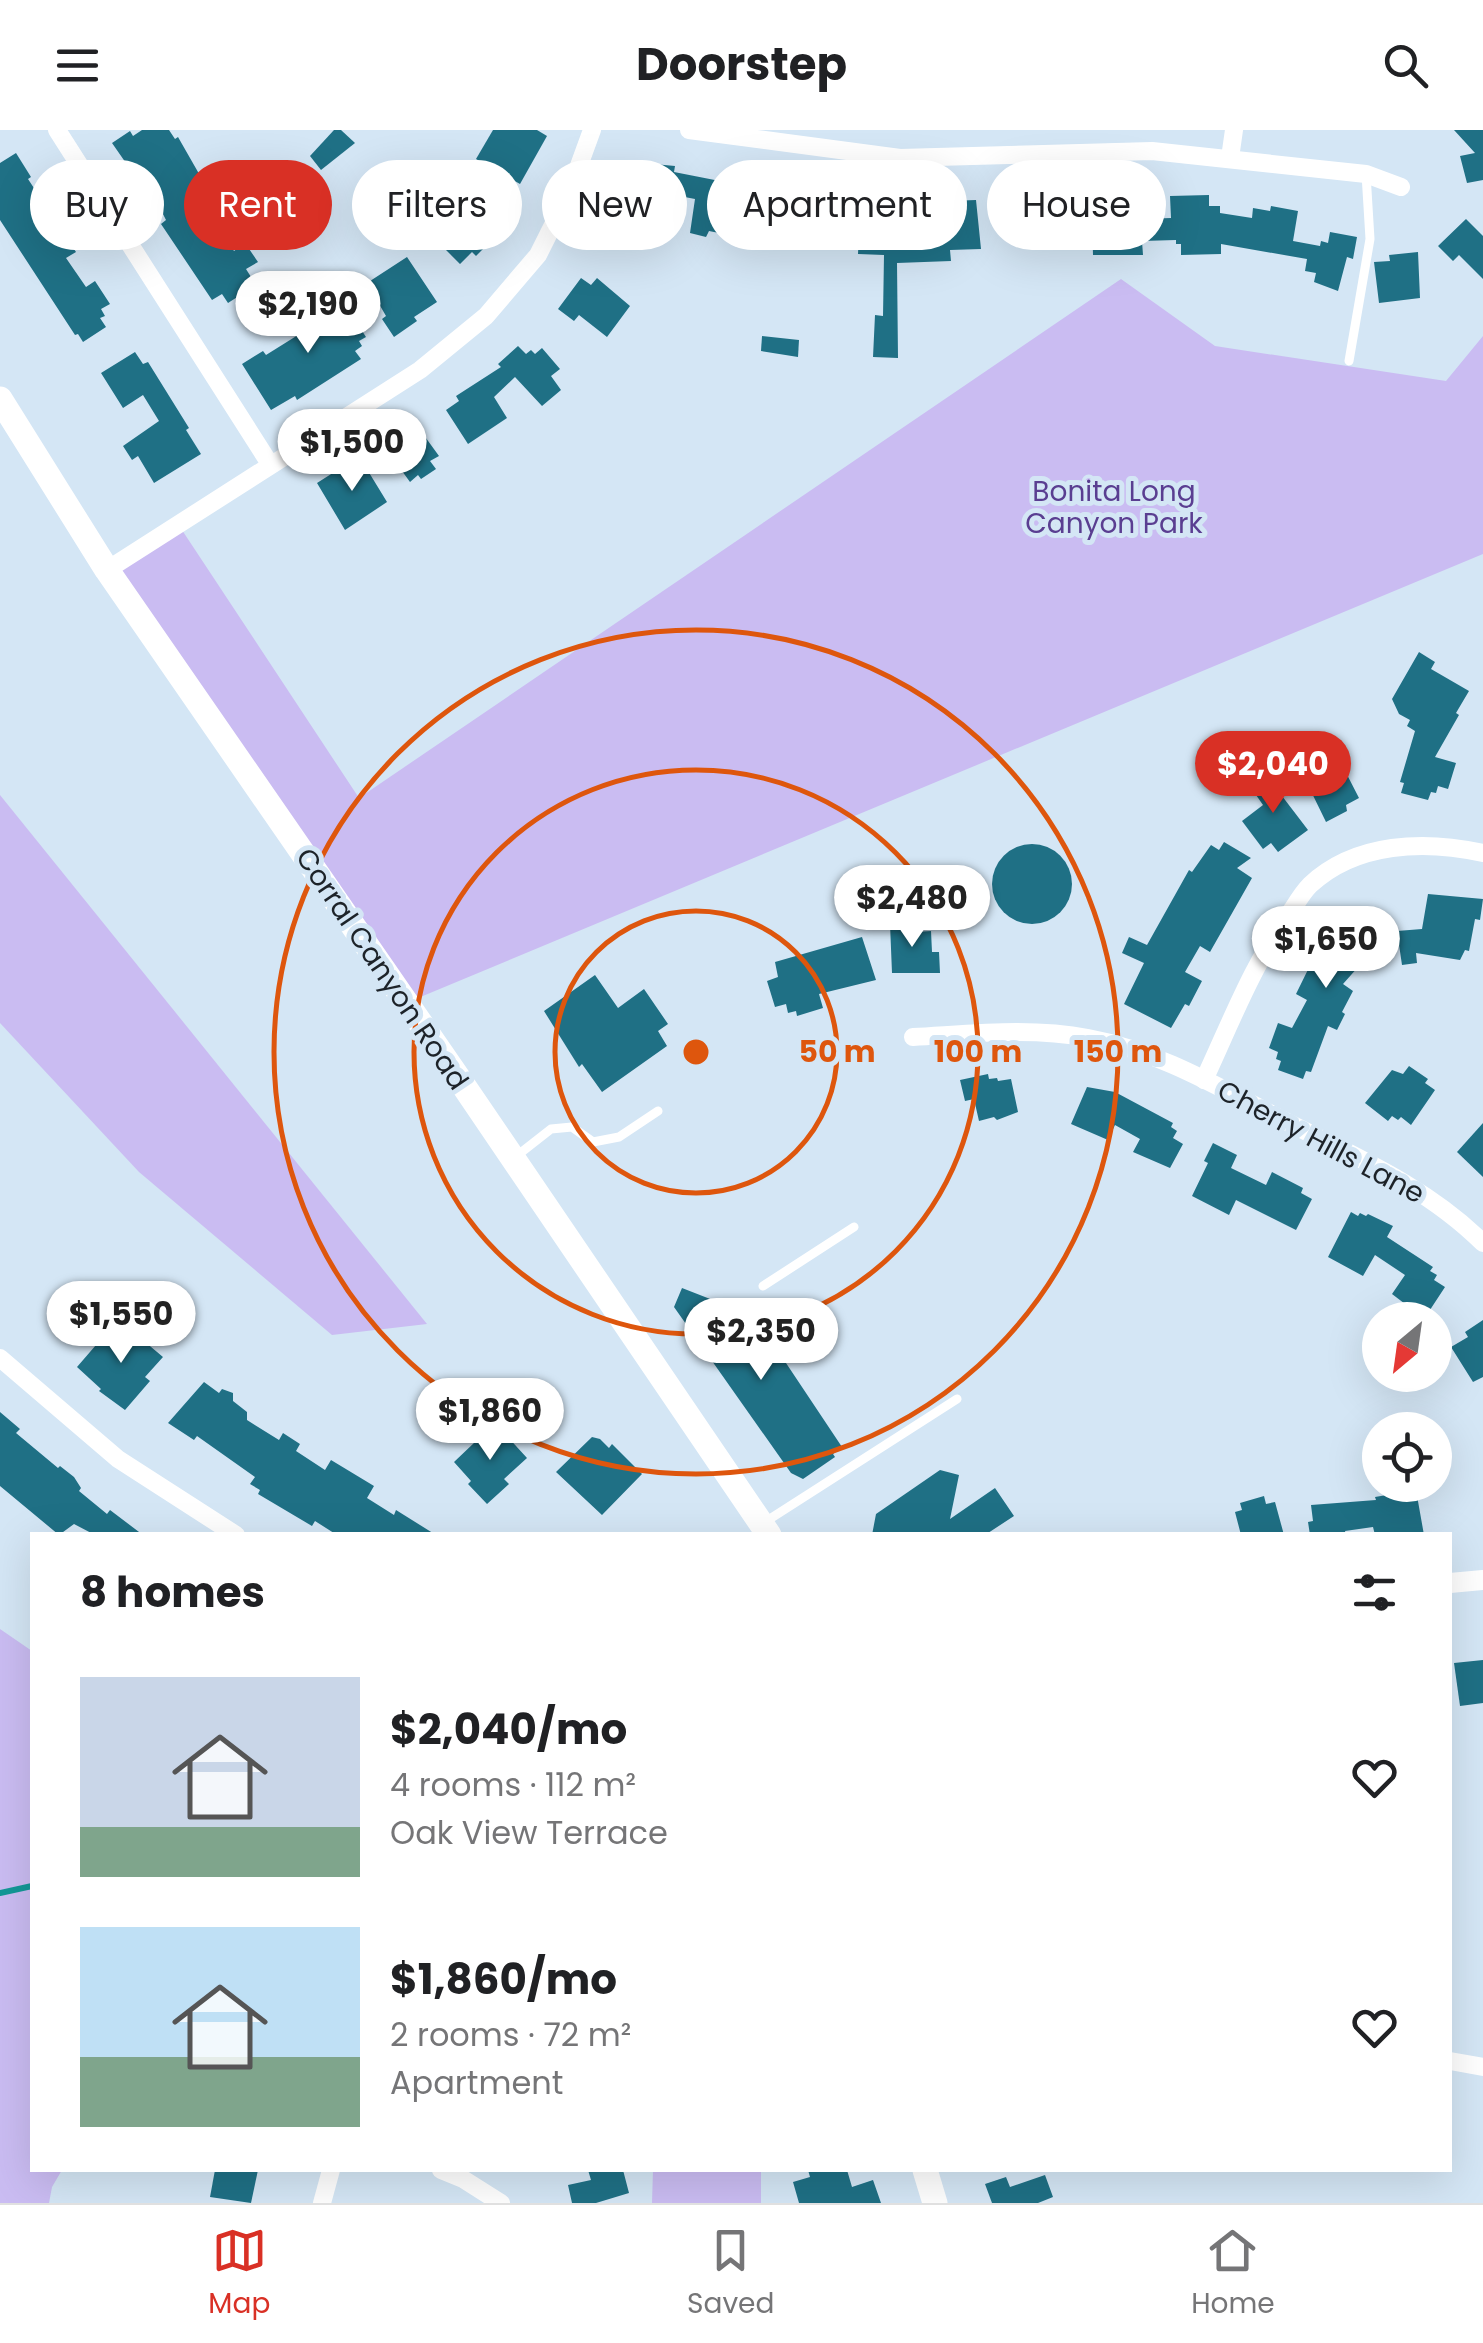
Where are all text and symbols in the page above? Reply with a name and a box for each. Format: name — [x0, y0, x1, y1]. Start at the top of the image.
text: Doorstep — [636, 33, 847, 96]
icon: menu — [50, 38, 105, 93]
icon: search — [1378, 38, 1433, 93]
chip: Buy — [30, 160, 164, 250]
chip: Rent — [184, 160, 332, 250]
chip: Filters — [352, 160, 522, 250]
chip: New — [542, 160, 687, 250]
chip: Apartment — [707, 160, 967, 250]
chip: House — [987, 160, 1166, 250]
pin: $2,190 — [227, 271, 389, 356]
text: $2,190 — [257, 281, 359, 326]
pin: $1,500 — [271, 409, 433, 494]
text: $1,500 — [300, 419, 404, 464]
park label: Bonita Long Canyon Park — [1025, 472, 1203, 543]
pin: $2,040 — [1192, 731, 1354, 816]
text: $2,040 — [1217, 741, 1329, 786]
street label: Corral Canyon Road — [286, 840, 478, 1098]
pin: $2,480 — [831, 865, 993, 950]
text: $2,480 — [856, 875, 968, 920]
pin: $1,650 — [1245, 906, 1407, 991]
text: $1,650 — [1274, 916, 1378, 961]
text: 50 m — [798, 1030, 876, 1073]
text: 100 m — [934, 1030, 1022, 1073]
text: 150 m — [1074, 1030, 1162, 1073]
centre of rings — [678, 1034, 714, 1070]
street label: Cherry Hills Lane — [1211, 1071, 1431, 1213]
pin: $1,550 — [40, 1281, 202, 1366]
text: $1,550 — [69, 1291, 173, 1336]
pin: $2,350 — [680, 1298, 842, 1383]
north arrow — [1362, 1302, 1452, 1392]
map controls — [1362, 1302, 1452, 1502]
text: $2,350 — [706, 1308, 816, 1353]
pin: $1,860 — [409, 1378, 571, 1463]
text: $1,860 — [438, 1388, 542, 1433]
button: locate — [1362, 1412, 1452, 1502]
text: 8 homes — [80, 1563, 265, 1622]
icon: filters — [1347, 1565, 1402, 1620]
text: $2,040/mo — [390, 1700, 627, 1759]
icon: home — [160, 1717, 280, 1837]
icon: heart — [1347, 1750, 1402, 1805]
text: 4 rooms · 112 m² — [390, 1762, 636, 1807]
text: Oak View Terrace — [390, 1810, 668, 1855]
text: $1,860/mo — [390, 1950, 617, 2009]
icon: home — [160, 1967, 280, 2087]
icon: heart — [1347, 2000, 1402, 2055]
text: 2 rooms · 72 m² — [390, 2012, 631, 2057]
text: Apartment — [390, 2060, 563, 2105]
tab: Map — [208, 2223, 270, 2325]
tab: Saved — [687, 2223, 774, 2325]
tab: Home — [1191, 2223, 1275, 2325]

